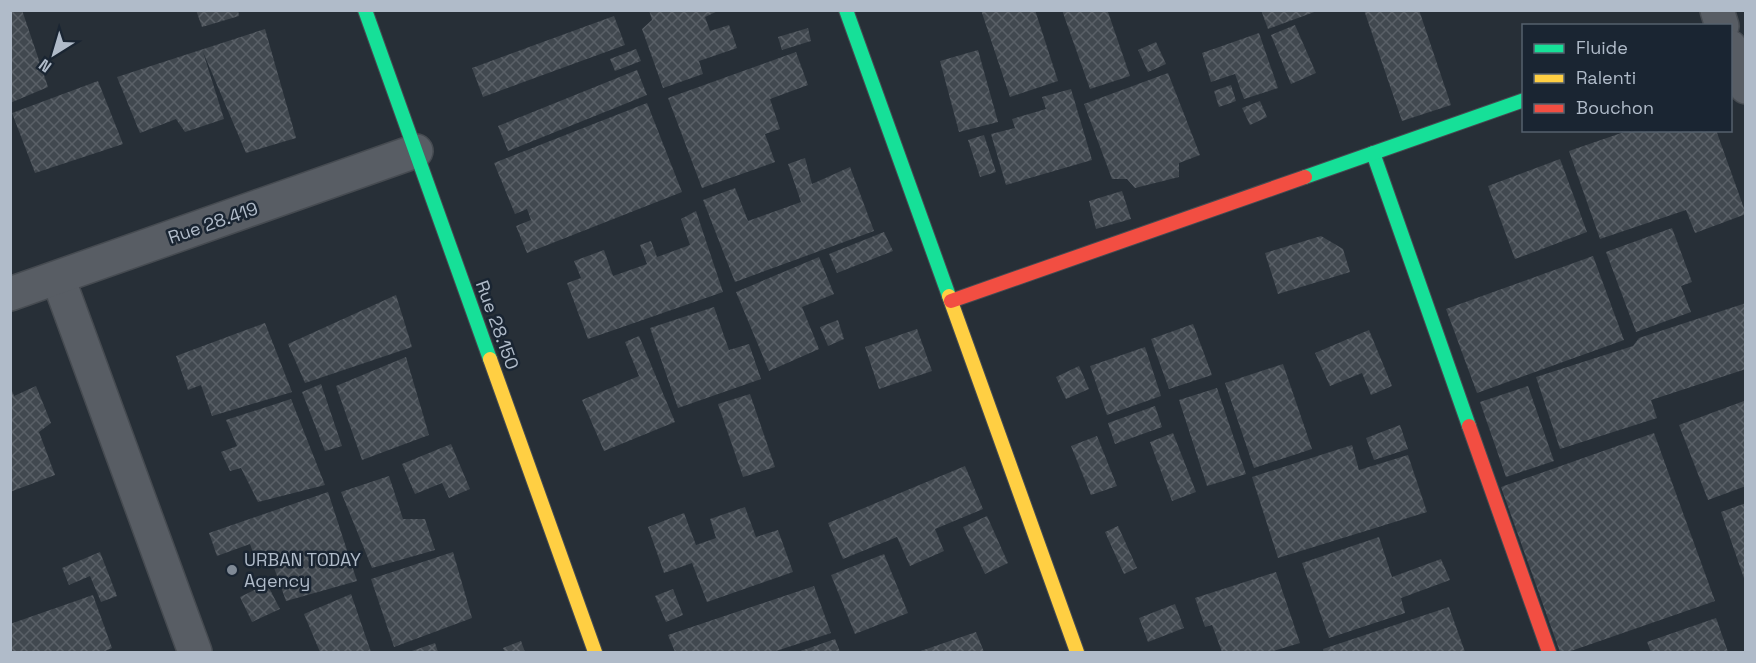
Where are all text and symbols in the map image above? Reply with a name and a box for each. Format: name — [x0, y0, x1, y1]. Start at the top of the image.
north arrow — [24, 24, 84, 84]
legend — [1522, 24, 1732, 132]
text: Fluide — [1576, 36, 1628, 59]
text: N — [35, 54, 56, 77]
text: Ralenti — [1576, 66, 1636, 89]
text: Bouchon — [1576, 96, 1654, 119]
street label: Rue 28.419 — [165, 196, 261, 249]
street label: Rue 28.150 — [471, 277, 524, 373]
place label: URBAN TODAY Agency — [244, 548, 361, 592]
marker: URBAN TODAY Agency — [225, 563, 239, 577]

